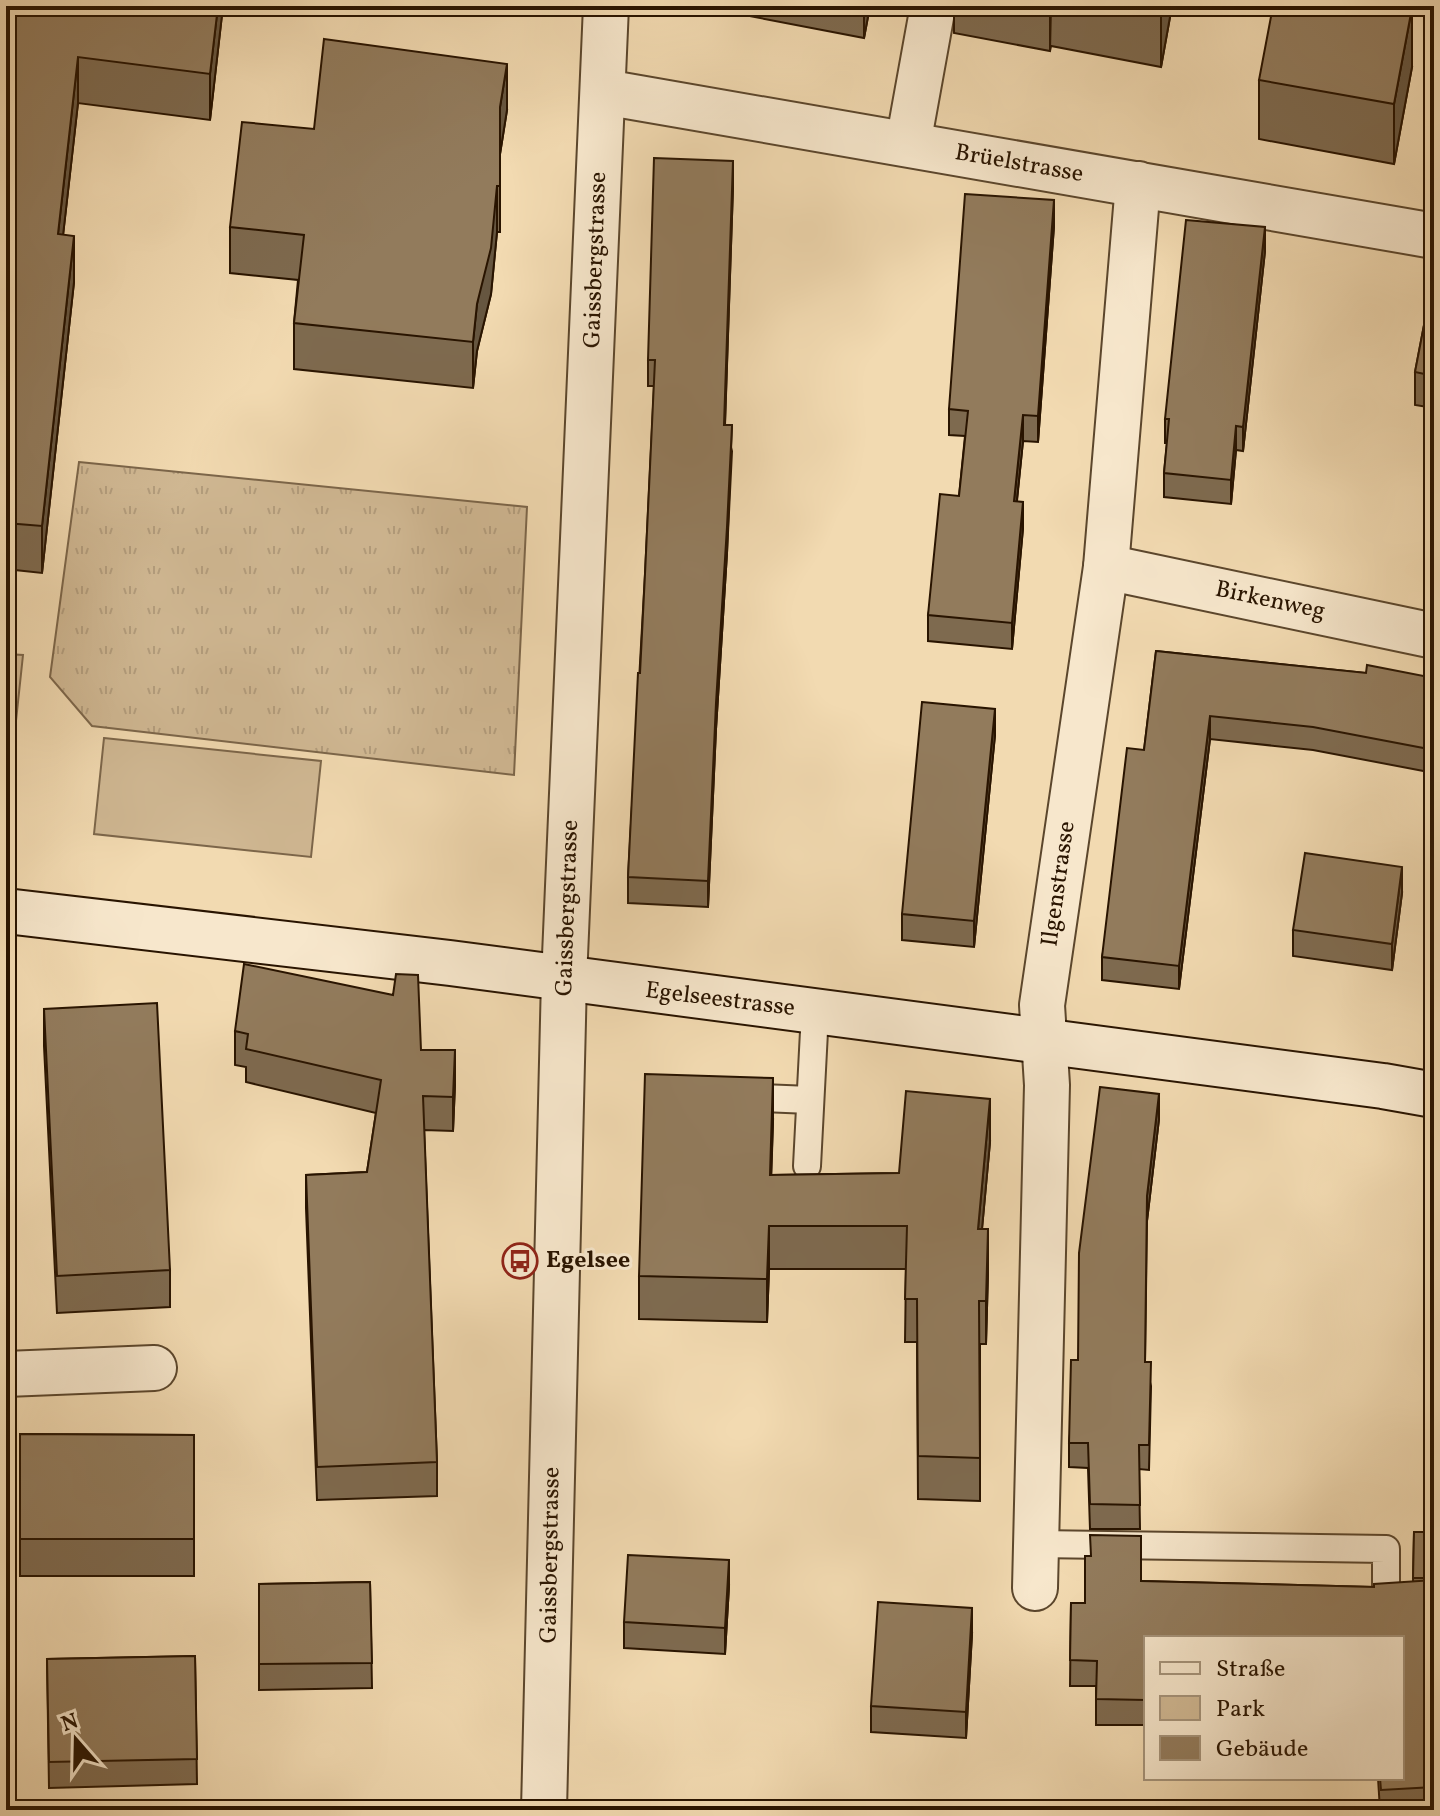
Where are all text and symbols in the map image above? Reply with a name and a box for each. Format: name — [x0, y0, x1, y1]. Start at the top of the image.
street label: Brüelstrasse — [952, 136, 1086, 192]
street label: Gaissbergstrasse — [576, 171, 616, 349]
street label: Birkenweg — [1212, 573, 1328, 629]
street label: Gaissbergstrasse — [548, 819, 588, 997]
street label: Ilgenstrasse — [1033, 819, 1085, 949]
street label: Egelseestrasse — [643, 974, 797, 1026]
bus stop icon: Egelsee — [501, 1242, 539, 1280]
place label: Egelsee — [546, 1244, 630, 1278]
street label: Gaissbergstrasse — [532, 1466, 570, 1644]
legend — [1144, 1636, 1404, 1780]
text: Straße — [1216, 1653, 1285, 1687]
text: Park — [1216, 1693, 1265, 1727]
north arrow — [36, 1700, 116, 1780]
text: N — [57, 1706, 83, 1741]
text: Gebäude — [1216, 1733, 1308, 1767]

